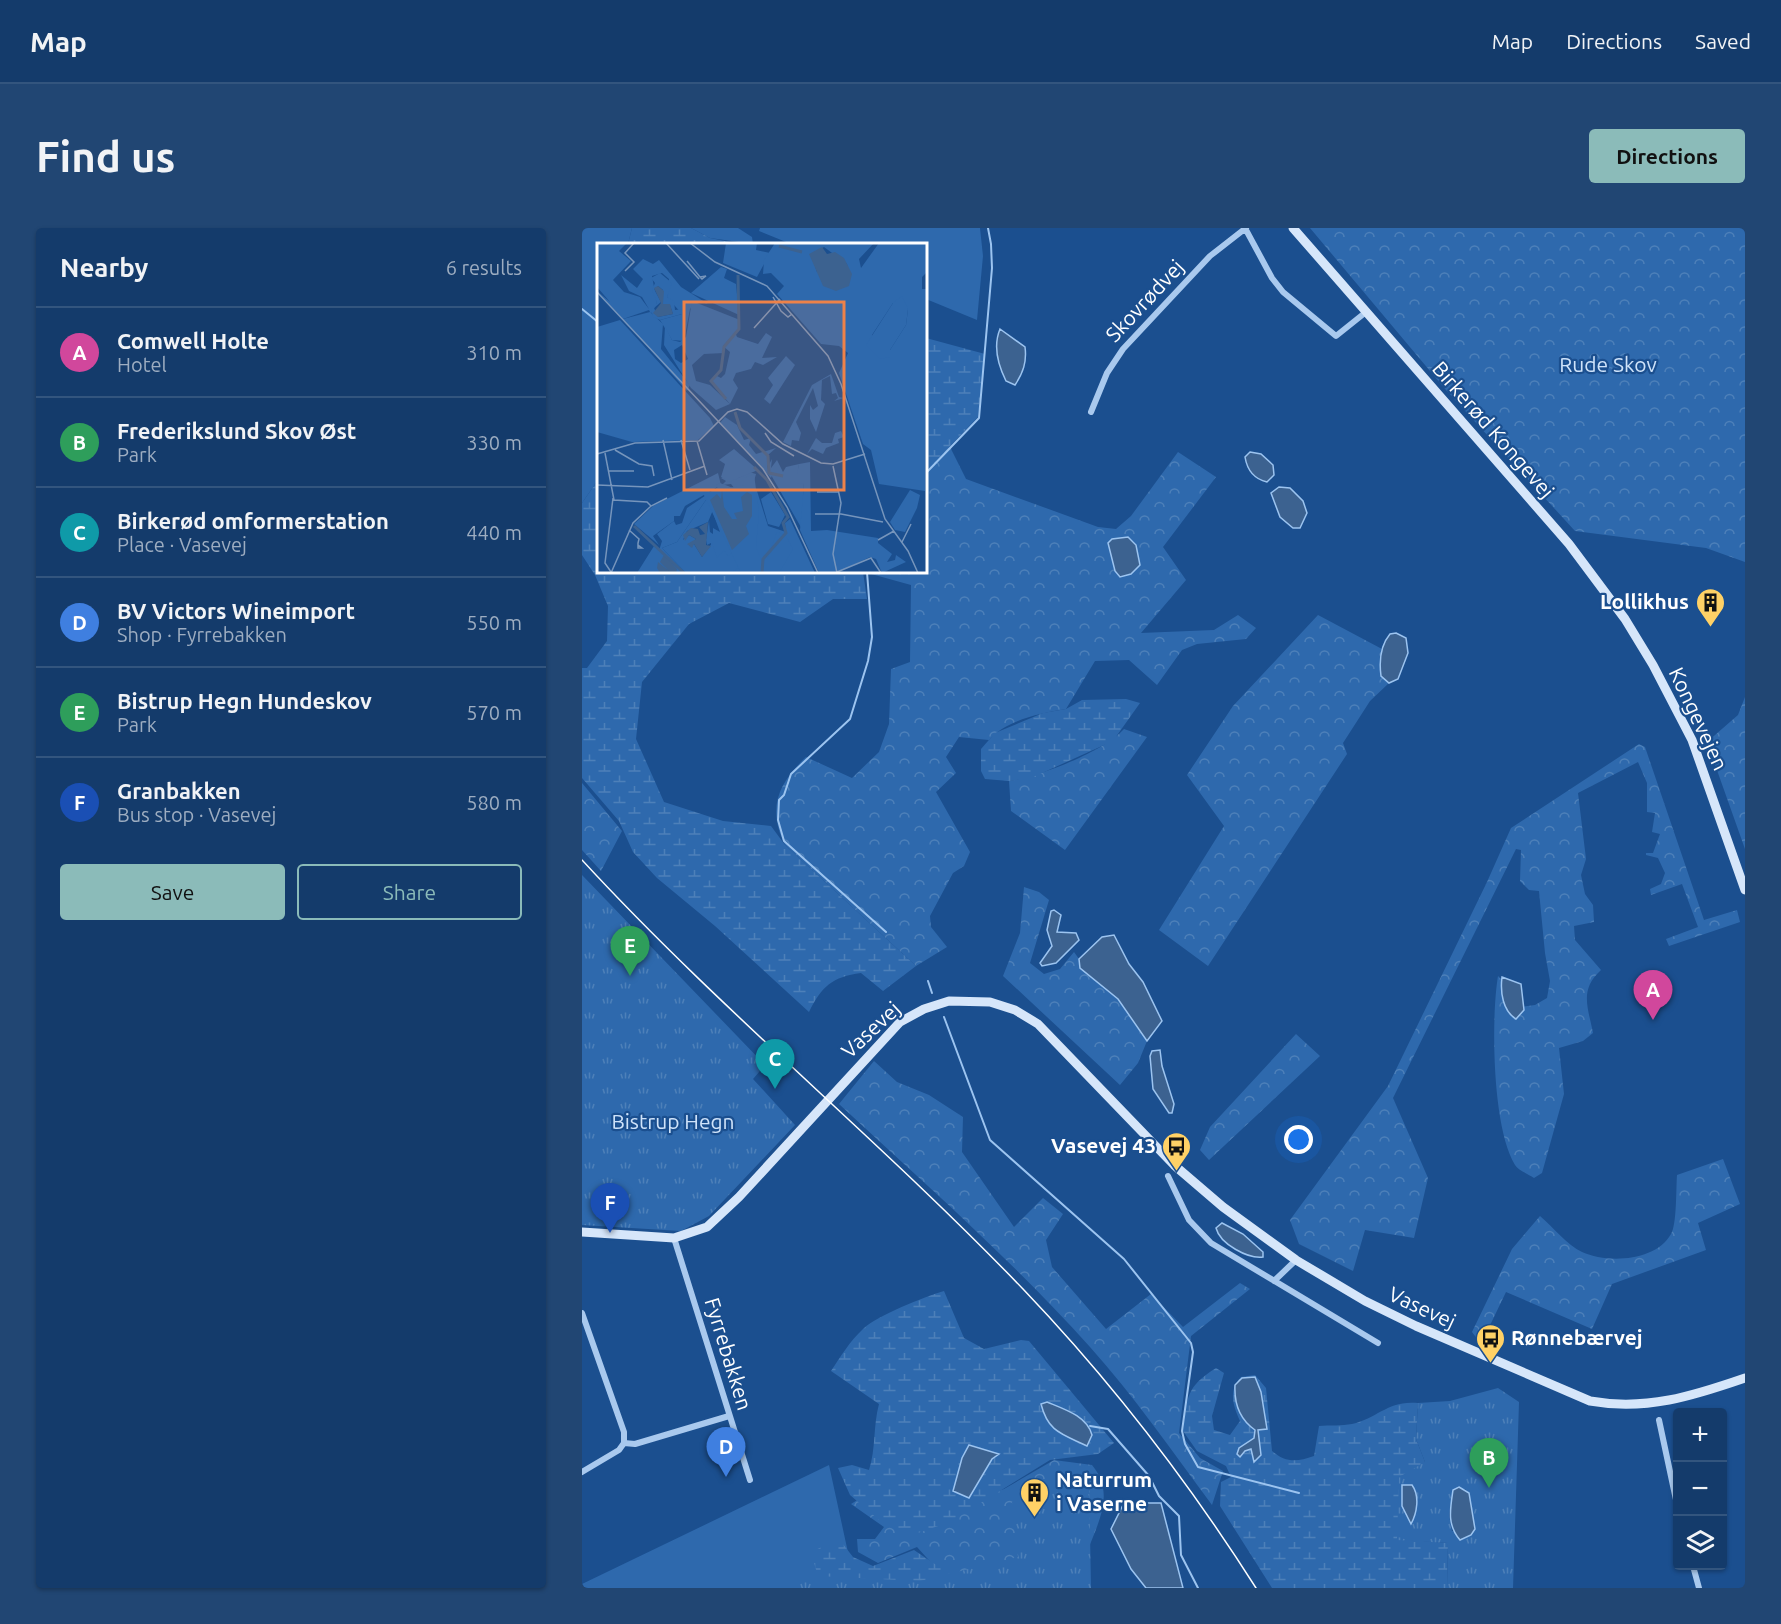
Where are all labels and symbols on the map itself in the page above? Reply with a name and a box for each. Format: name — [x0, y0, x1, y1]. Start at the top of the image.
inset map — [597, 243, 927, 573]
street label: Skovrødvej — [1100, 254, 1188, 346]
park label: Rude Skov — [1559, 352, 1657, 376]
street label: Birkerød Kongevej — [1428, 356, 1560, 502]
building icon: Lollikhus — [1694, 586, 1726, 628]
place label: Lollikhus — [1600, 589, 1689, 613]
street label: Kongevejen — [1665, 663, 1733, 774]
pin: E — [610, 926, 650, 976]
pin: A — [1634, 970, 1672, 1020]
street label: Vasevej — [836, 996, 905, 1062]
pin: C — [756, 1040, 794, 1089]
park label: Bistrup Hegn — [611, 1109, 735, 1133]
your location — [1284, 1125, 1313, 1154]
bus stop icon: Vasevej 43 — [1161, 1130, 1193, 1172]
place label: Vasevej 43 — [1051, 1133, 1156, 1157]
pin: F — [591, 1184, 630, 1233]
street label: Vasevej — [1385, 1281, 1460, 1333]
street label: Fyrrebakken — [700, 1295, 757, 1413]
bus stop icon: Rønnebærvej — [1474, 1322, 1506, 1364]
place label: Rønnebærvej — [1511, 1325, 1643, 1349]
pin: D — [706, 1428, 746, 1477]
pin: B — [1470, 1438, 1508, 1488]
place label: Naturrum i Vaserne — [1056, 1467, 1152, 1515]
building icon: Naturrum i Vaserne — [1019, 1476, 1051, 1518]

